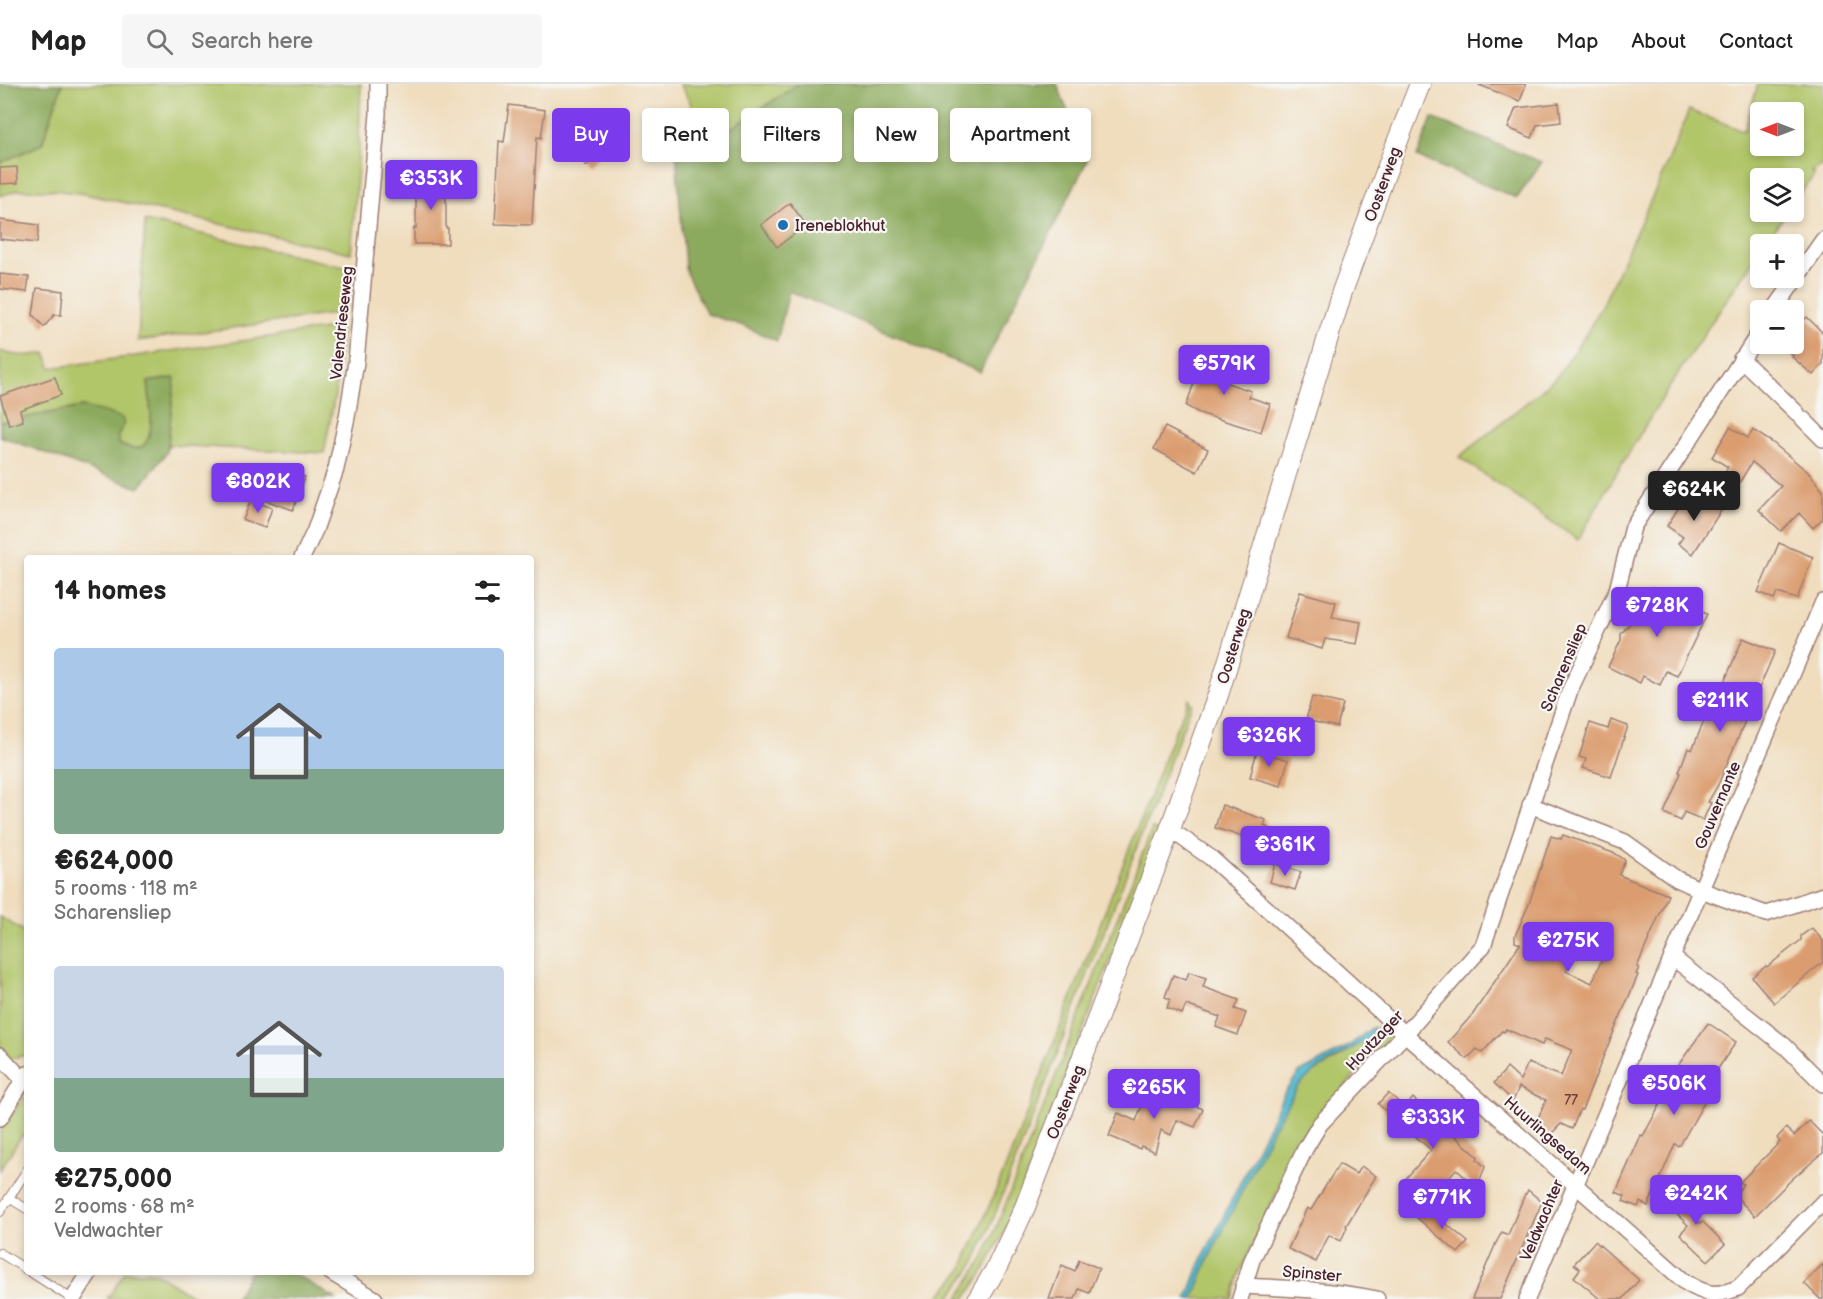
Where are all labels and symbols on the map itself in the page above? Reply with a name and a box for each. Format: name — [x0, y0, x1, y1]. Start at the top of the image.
north arrow — [1750, 102, 1804, 156]
street label: Oosterweg — [1361, 145, 1406, 224]
pin: €353K — [389, 160, 473, 211]
place label: Ireneblokhut — [795, 217, 885, 236]
marker: Ireneblokhut — [776, 218, 790, 232]
street label: Valendrieseweg — [327, 265, 358, 381]
pin: €579K — [1182, 345, 1266, 396]
pin: €802K — [216, 463, 300, 514]
pin: €624K — [1652, 471, 1736, 522]
pin: €728K — [1615, 587, 1699, 638]
street label: Oosterweg — [1214, 606, 1255, 687]
street label: Scharensliep — [1537, 621, 1592, 715]
pin: €211K — [1678, 682, 1762, 733]
pin: €326K — [1227, 717, 1311, 768]
street label: Gouvernante — [1691, 758, 1746, 852]
pin: €361K — [1243, 826, 1327, 877]
pin: €275K — [1526, 922, 1610, 973]
street label: Houtzager — [1342, 1007, 1408, 1075]
street label: Oosterweg — [1044, 1063, 1089, 1142]
pin: €506K — [1632, 1065, 1716, 1116]
pin: €265K — [1112, 1069, 1196, 1120]
house number: 77 — [1564, 1092, 1578, 1109]
street label: Huurlingsedam — [1499, 1093, 1595, 1179]
pin: €333K — [1391, 1099, 1475, 1150]
pin: €242K — [1654, 1175, 1738, 1226]
street label: Veldwachter — [1517, 1177, 1568, 1264]
pin: €771K — [1400, 1179, 1484, 1230]
street label: Spinster — [1281, 1262, 1342, 1287]

